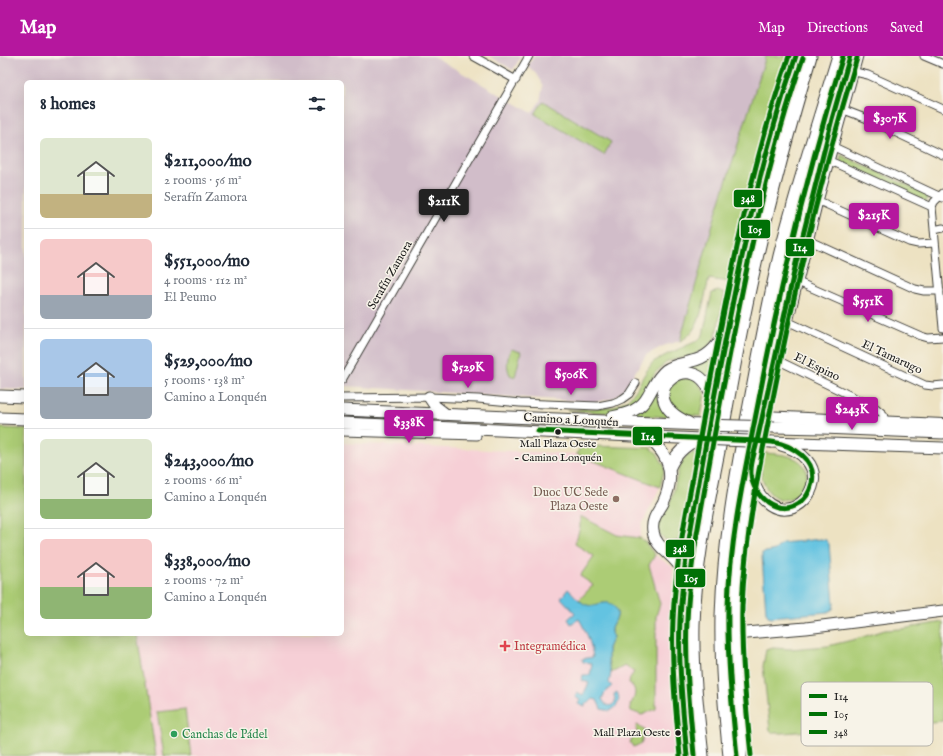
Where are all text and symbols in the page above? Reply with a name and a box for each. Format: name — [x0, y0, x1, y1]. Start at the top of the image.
text: Map — [20, 16, 56, 40]
text: Map — [758, 19, 785, 37]
text: Directions — [807, 19, 868, 37]
text: Saved — [890, 19, 923, 37]
icon: filters — [306, 93, 328, 115]
text: 8 homes — [40, 94, 95, 115]
pin: $307K — [862, 106, 918, 140]
text: $307K — [873, 110, 907, 127]
text: $211,000/mo — [164, 151, 252, 172]
icon: home — [72, 154, 120, 202]
text: 2 rooms · 56 m² — [164, 172, 242, 189]
text: Serafín Zamora — [164, 189, 247, 206]
pin: $211K — [416, 189, 472, 223]
line badge: 348 — [733, 189, 763, 208]
text: 348 — [741, 192, 755, 206]
text: $211K — [428, 193, 460, 210]
pin: $215K — [846, 203, 902, 237]
text: $215K — [858, 207, 890, 224]
line badge: I05 — [740, 219, 771, 239]
text: I05 — [748, 223, 762, 237]
street label: Serafín Zamora — [364, 237, 416, 312]
line badge: I14 — [785, 238, 815, 257]
text: I14 — [793, 241, 808, 255]
text: $551,000/mo — [164, 251, 250, 272]
icon: home — [72, 255, 120, 303]
text: 4 rooms · 112 m² — [164, 272, 247, 289]
text: El Peumo — [164, 289, 216, 306]
pin: $551K — [840, 289, 896, 323]
text: $551K — [853, 293, 883, 310]
street label: El Tamarugo — [859, 336, 925, 378]
street label: El Espino — [791, 349, 843, 386]
text: $529,000/mo — [164, 351, 253, 372]
icon: home — [72, 355, 120, 403]
pin: $529K — [440, 355, 496, 389]
text: $529K — [451, 359, 485, 376]
pin: $506K — [543, 362, 599, 396]
text: $506K — [554, 366, 588, 383]
text: 5 rooms · 138 m² — [164, 372, 245, 389]
text: Camino a Lonquén — [164, 389, 267, 406]
pin: $243K — [824, 397, 880, 431]
text: $243K — [835, 401, 869, 418]
pin: $338K — [381, 410, 437, 444]
street label: Camino a Lonquén — [523, 410, 619, 431]
text: $338K — [393, 414, 425, 431]
line badge: I14 — [632, 426, 663, 446]
marker: Mall Plaza Oeste - Camino Lonquén — [553, 427, 563, 437]
text: I14 — [641, 430, 656, 444]
place label: Mall Plaza Oeste - Camino Lonquén — [514, 437, 602, 465]
text: $243,000/mo — [164, 451, 254, 472]
icon: home — [72, 455, 120, 503]
text: 2 rooms · 66 m² — [164, 472, 242, 489]
place label: Duoc UC Sede Plaza Oeste — [533, 485, 608, 514]
text: Camino a Lonquén — [164, 489, 267, 506]
marker: Duoc UC Sede Plaza Oeste — [611, 494, 621, 504]
line badge: 348 — [665, 539, 695, 558]
text: 348 — [673, 542, 687, 556]
text: $338,000/mo — [164, 551, 250, 572]
icon: home — [72, 555, 120, 603]
line badge: I05 — [675, 568, 706, 588]
text: 2 rooms · 72 m² — [164, 572, 244, 589]
text: I05 — [684, 572, 698, 586]
text: Camino a Lonquén — [164, 589, 267, 606]
place label: Integramédica — [514, 639, 587, 654]
marker: Integramédica — [499, 640, 511, 652]
legend — [801, 682, 933, 746]
text: I14 — [834, 690, 849, 704]
text: I05 — [834, 708, 848, 722]
place label: Mall Plaza Oeste — [593, 726, 670, 740]
text: 348 — [834, 726, 848, 740]
place label: Canchas de Pádel — [182, 727, 268, 742]
marker: Mall Plaza Oeste — [673, 728, 683, 738]
marker: Canchas de Pádel — [169, 729, 179, 739]

